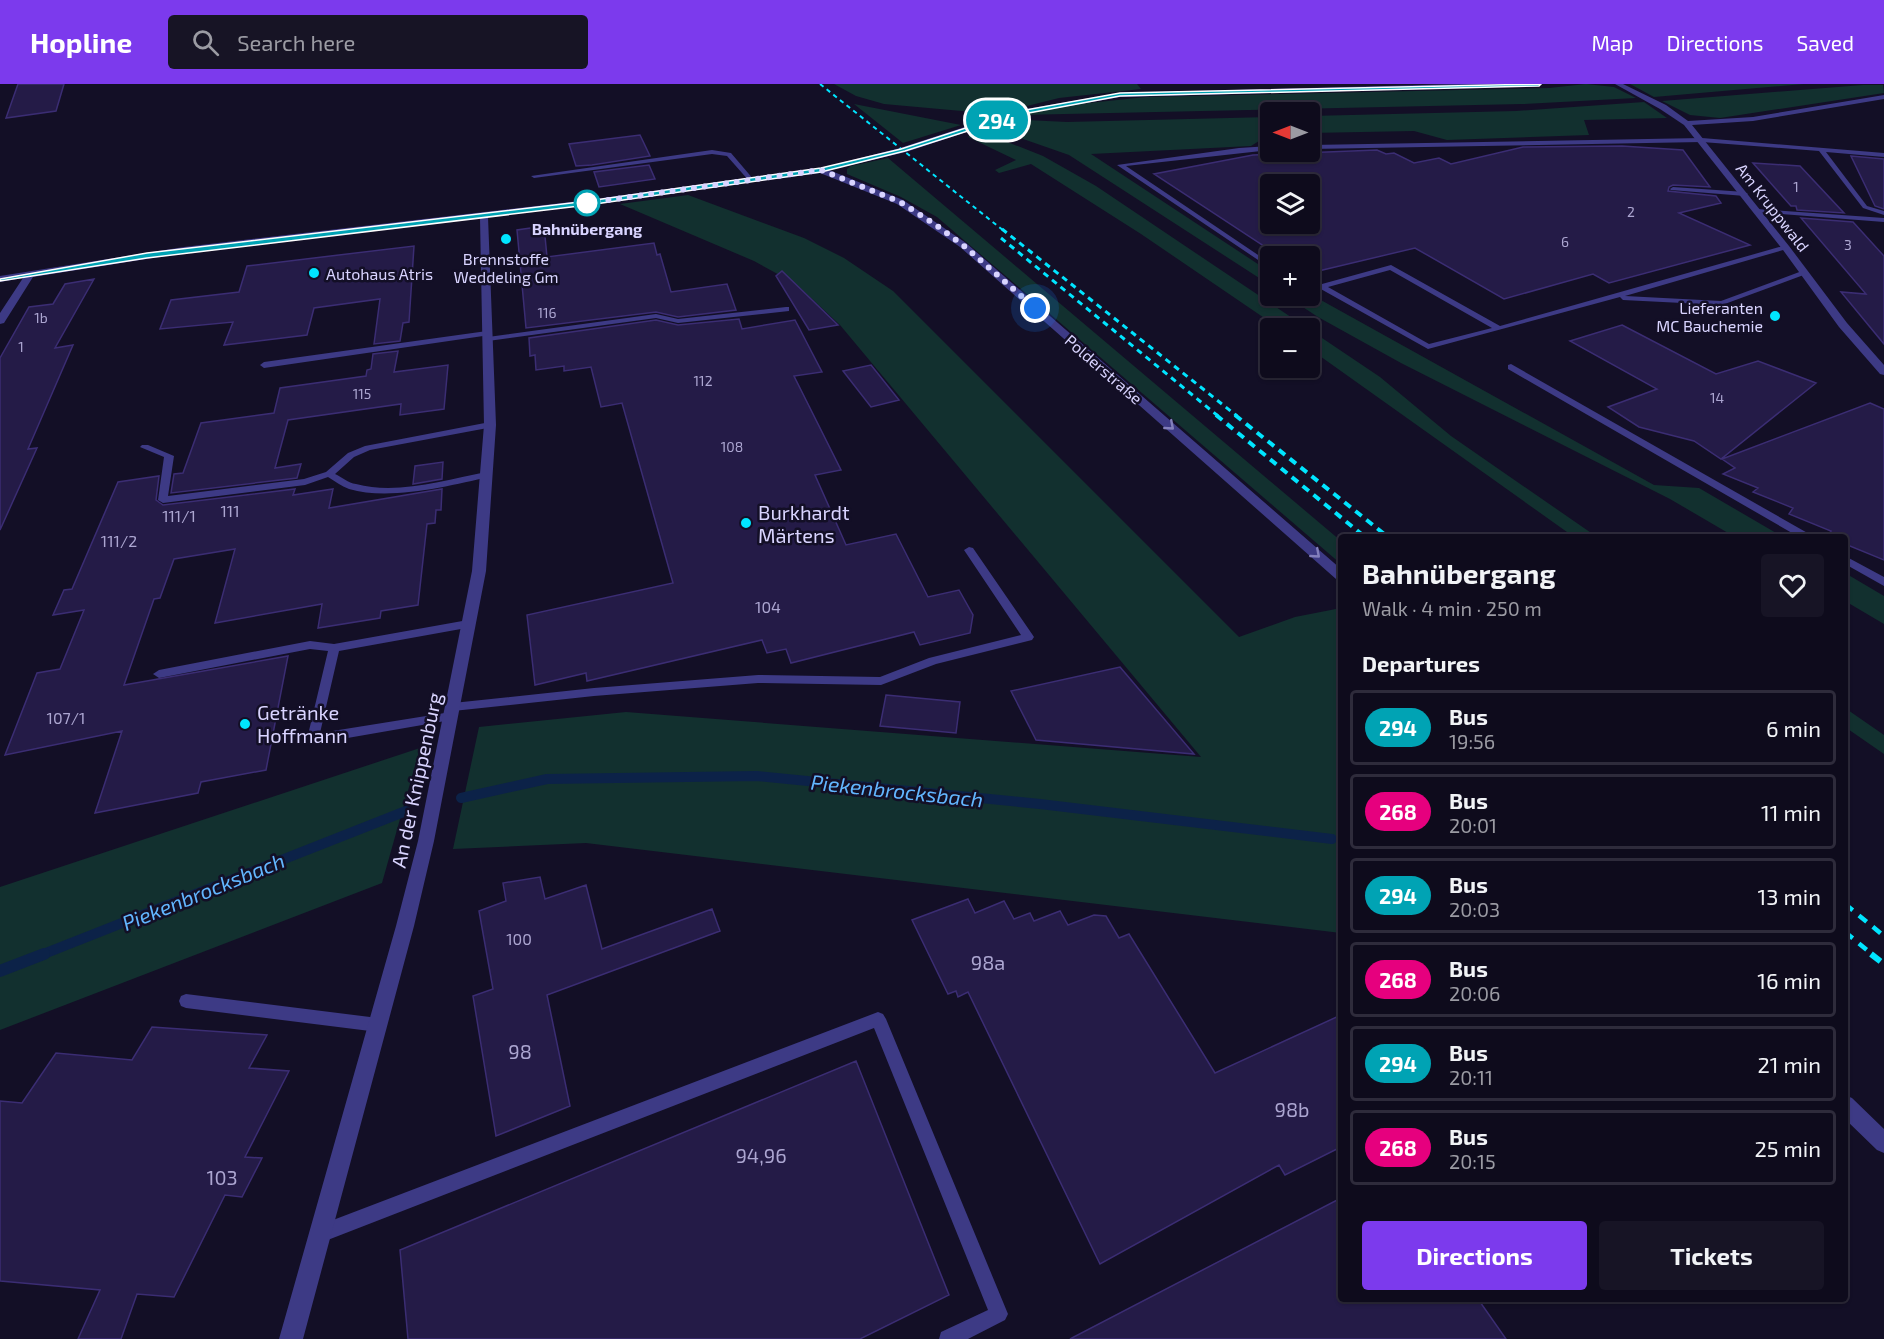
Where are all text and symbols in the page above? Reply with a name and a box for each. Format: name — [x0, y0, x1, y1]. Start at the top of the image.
search box — [168, 15, 588, 69]
text: Hopline — [30, 25, 132, 59]
icon: search — [189, 26, 222, 59]
text: Search here — [237, 29, 355, 55]
text: Map — [1591, 30, 1634, 55]
text: Directions — [1667, 30, 1763, 55]
text: Saved — [1796, 30, 1854, 55]
line badge: 294 — [962, 100, 1032, 140]
north arrow — [1260, 102, 1320, 162]
map controls — [1260, 102, 1320, 378]
text: 294 — [978, 108, 1016, 133]
street label: Am Kruppwald — [1733, 159, 1813, 255]
button: layers — [1260, 174, 1320, 234]
house number: 1 — [1793, 178, 1799, 195]
marker: Bahnübergang — [574, 190, 600, 216]
house number: 2 — [1627, 203, 1635, 220]
place label: Bahnübergang — [532, 219, 643, 238]
marker: Brennstoffe Weddeling Gm — [499, 232, 513, 246]
house number: 6 — [1561, 233, 1569, 250]
house number: 3 — [1844, 236, 1852, 253]
button: + — [1260, 246, 1320, 306]
place label: Brennstoffe Weddeling Gm — [454, 249, 558, 286]
place label: Autohaus Atris — [326, 264, 433, 283]
marker: Autohaus Atris — [307, 266, 321, 280]
your location — [1020, 293, 1050, 323]
place label: Lieferanten MC Bauchemie — [1656, 298, 1763, 335]
house number: 116 — [537, 304, 557, 321]
house number: 1b — [34, 309, 48, 326]
marker: Lieferanten MC Bauchemie — [1768, 309, 1782, 323]
button: − — [1260, 318, 1320, 378]
street label: Polderstraße — [1061, 330, 1147, 408]
house number: 1 — [18, 338, 24, 355]
house number: 112 — [693, 372, 713, 389]
house number: 115 — [353, 385, 371, 402]
house number: 14 — [1710, 389, 1724, 406]
one-way arrow — [1163, 419, 1173, 430]
house number: 108 — [721, 438, 743, 455]
place label: Burkhardt Märtens — [758, 500, 850, 547]
house number: 111 — [220, 501, 240, 520]
house number: 111/1 — [162, 506, 196, 525]
marker: Burkhardt Märtens — [739, 516, 753, 530]
house number: 111/2 — [101, 531, 137, 550]
one-way arrow — [1309, 547, 1320, 558]
button: heart — [1761, 554, 1824, 617]
text: Bahnübergang — [1362, 556, 1556, 590]
text: Walk · 4 min · 250 m — [1362, 596, 1542, 620]
house number: 104 — [755, 597, 781, 616]
text: Departures — [1362, 650, 1480, 676]
street label: An der Knippenburg — [386, 690, 446, 870]
place label: Getränke Hoffmann — [257, 700, 348, 747]
text: Bus — [1449, 703, 1488, 729]
house number: 107/1 — [47, 708, 85, 727]
text: 294 — [1379, 715, 1417, 740]
text: 6 min — [1766, 715, 1821, 741]
marker: Getränke Hoffmann — [238, 717, 252, 731]
text: 19:56 — [1449, 729, 1495, 753]
water label: Piekenbrocksbach — [810, 769, 984, 811]
text: Bus — [1449, 787, 1488, 813]
text: 268 — [1379, 799, 1417, 824]
text: 11 min — [1761, 799, 1821, 825]
text: 20:01 — [1449, 813, 1497, 837]
water label: Piekenbrocksbach — [118, 847, 288, 935]
text: Bus — [1449, 871, 1488, 897]
text: 294 — [1379, 883, 1417, 908]
text: 13 min — [1758, 883, 1821, 909]
text: 20:03 — [1449, 897, 1500, 921]
house number: 100 — [506, 929, 532, 948]
house number: 98a — [971, 950, 1005, 974]
text: Bus — [1449, 955, 1488, 981]
text: 268 — [1379, 967, 1417, 992]
text: 16 min — [1757, 967, 1821, 993]
text: 20:06 — [1449, 981, 1501, 1005]
house number: 98 — [508, 1039, 532, 1063]
text: Bus — [1449, 1039, 1488, 1065]
text: 294 — [1379, 1051, 1417, 1076]
text: 21 min — [1757, 1051, 1821, 1077]
text: 20:11 — [1449, 1065, 1493, 1089]
house number: 98b — [1275, 1097, 1309, 1121]
text: Bus — [1449, 1123, 1488, 1149]
text: 268 — [1379, 1135, 1417, 1160]
text: 25 min — [1754, 1135, 1821, 1161]
house number: 94,96 — [735, 1143, 787, 1167]
text: 20:15 — [1449, 1149, 1496, 1173]
house number: 103 — [206, 1165, 238, 1189]
button: Directions — [1362, 1221, 1587, 1290]
button: Tickets — [1599, 1221, 1824, 1290]

